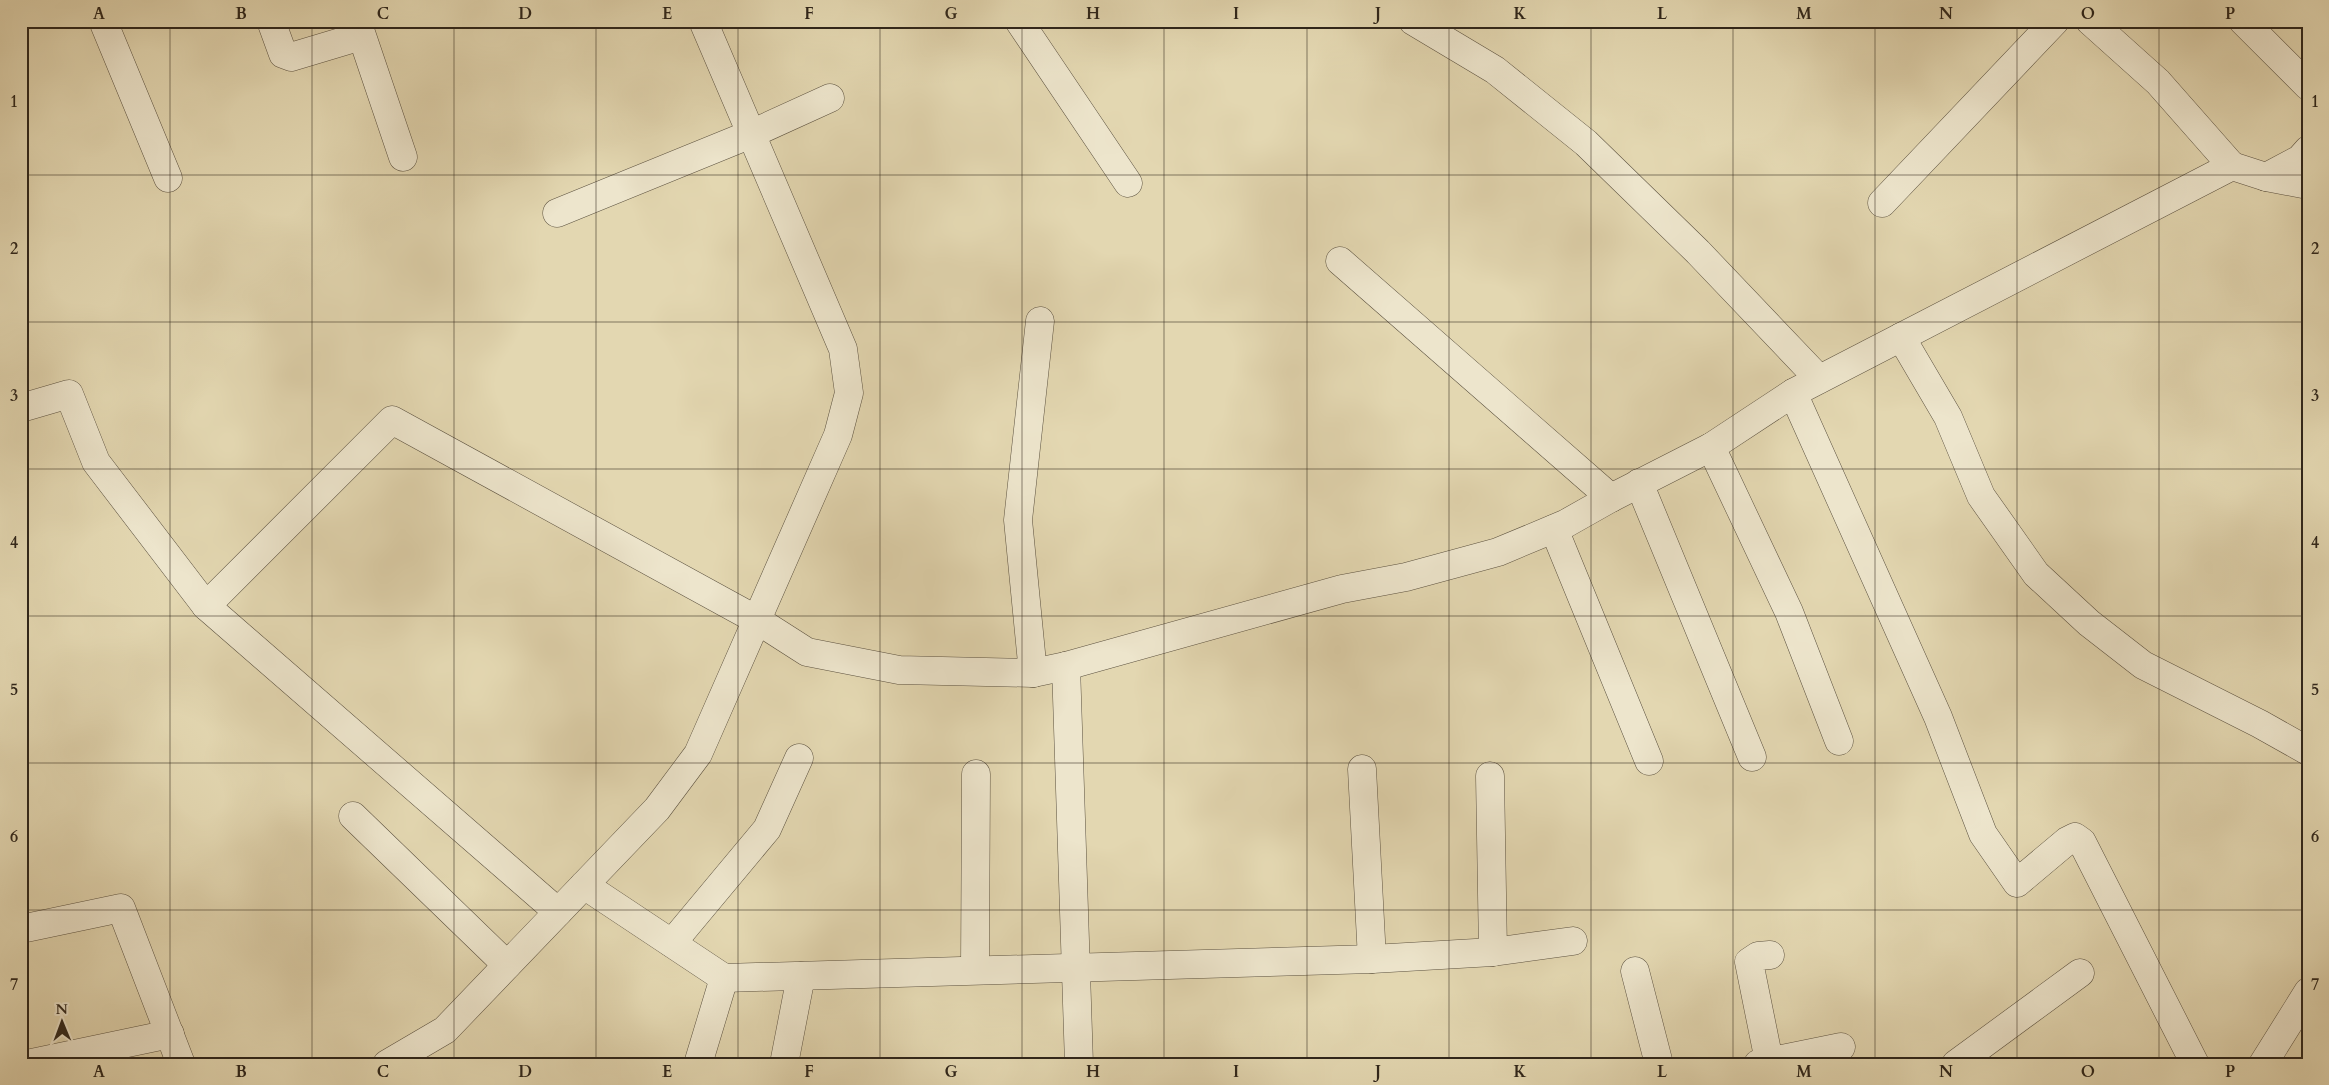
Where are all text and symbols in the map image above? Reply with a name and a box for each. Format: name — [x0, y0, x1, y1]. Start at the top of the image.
text: A — [93, 3, 105, 25]
text: B — [235, 3, 247, 25]
text: C — [377, 3, 389, 25]
text: D — [518, 3, 532, 25]
text: E — [662, 3, 672, 25]
text: F — [804, 3, 814, 25]
text: G — [944, 3, 958, 25]
text: H — [1086, 3, 1100, 25]
text: I — [1233, 3, 1239, 25]
text: J — [1373, 3, 1381, 25]
text: K — [1514, 3, 1527, 25]
text: L — [1657, 3, 1668, 25]
text: M — [1796, 3, 1812, 25]
text: N — [1939, 3, 1953, 25]
text: O — [2081, 3, 2095, 25]
text: P — [2225, 3, 2235, 25]
text: 1 — [10, 91, 18, 113]
text: 1 — [2311, 91, 2319, 113]
text: 2 — [10, 238, 18, 260]
text: 2 — [2311, 238, 2319, 260]
text: 3 — [10, 385, 18, 407]
text: 3 — [2311, 385, 2319, 407]
text: 4 — [10, 532, 18, 554]
text: 4 — [2311, 532, 2319, 554]
text: 5 — [10, 679, 18, 701]
text: 5 — [2311, 679, 2319, 701]
text: 6 — [10, 826, 18, 848]
text: 6 — [2311, 826, 2319, 848]
text: 7 — [10, 974, 18, 996]
text: 7 — [2311, 974, 2319, 996]
north arrow — [38, 998, 88, 1048]
text: N — [56, 1000, 68, 1019]
text: A — [93, 1061, 105, 1083]
text: B — [235, 1061, 247, 1083]
text: C — [377, 1061, 389, 1083]
text: D — [518, 1061, 532, 1083]
text: E — [662, 1061, 672, 1083]
text: F — [804, 1061, 814, 1083]
text: G — [944, 1061, 958, 1083]
text: H — [1086, 1061, 1100, 1083]
text: I — [1233, 1061, 1239, 1083]
text: J — [1373, 1061, 1381, 1083]
text: K — [1514, 1061, 1527, 1083]
text: L — [1657, 1061, 1668, 1083]
text: M — [1796, 1061, 1812, 1083]
text: N — [1939, 1061, 1953, 1083]
text: O — [2081, 1061, 2095, 1083]
text: P — [2225, 1061, 2235, 1083]

